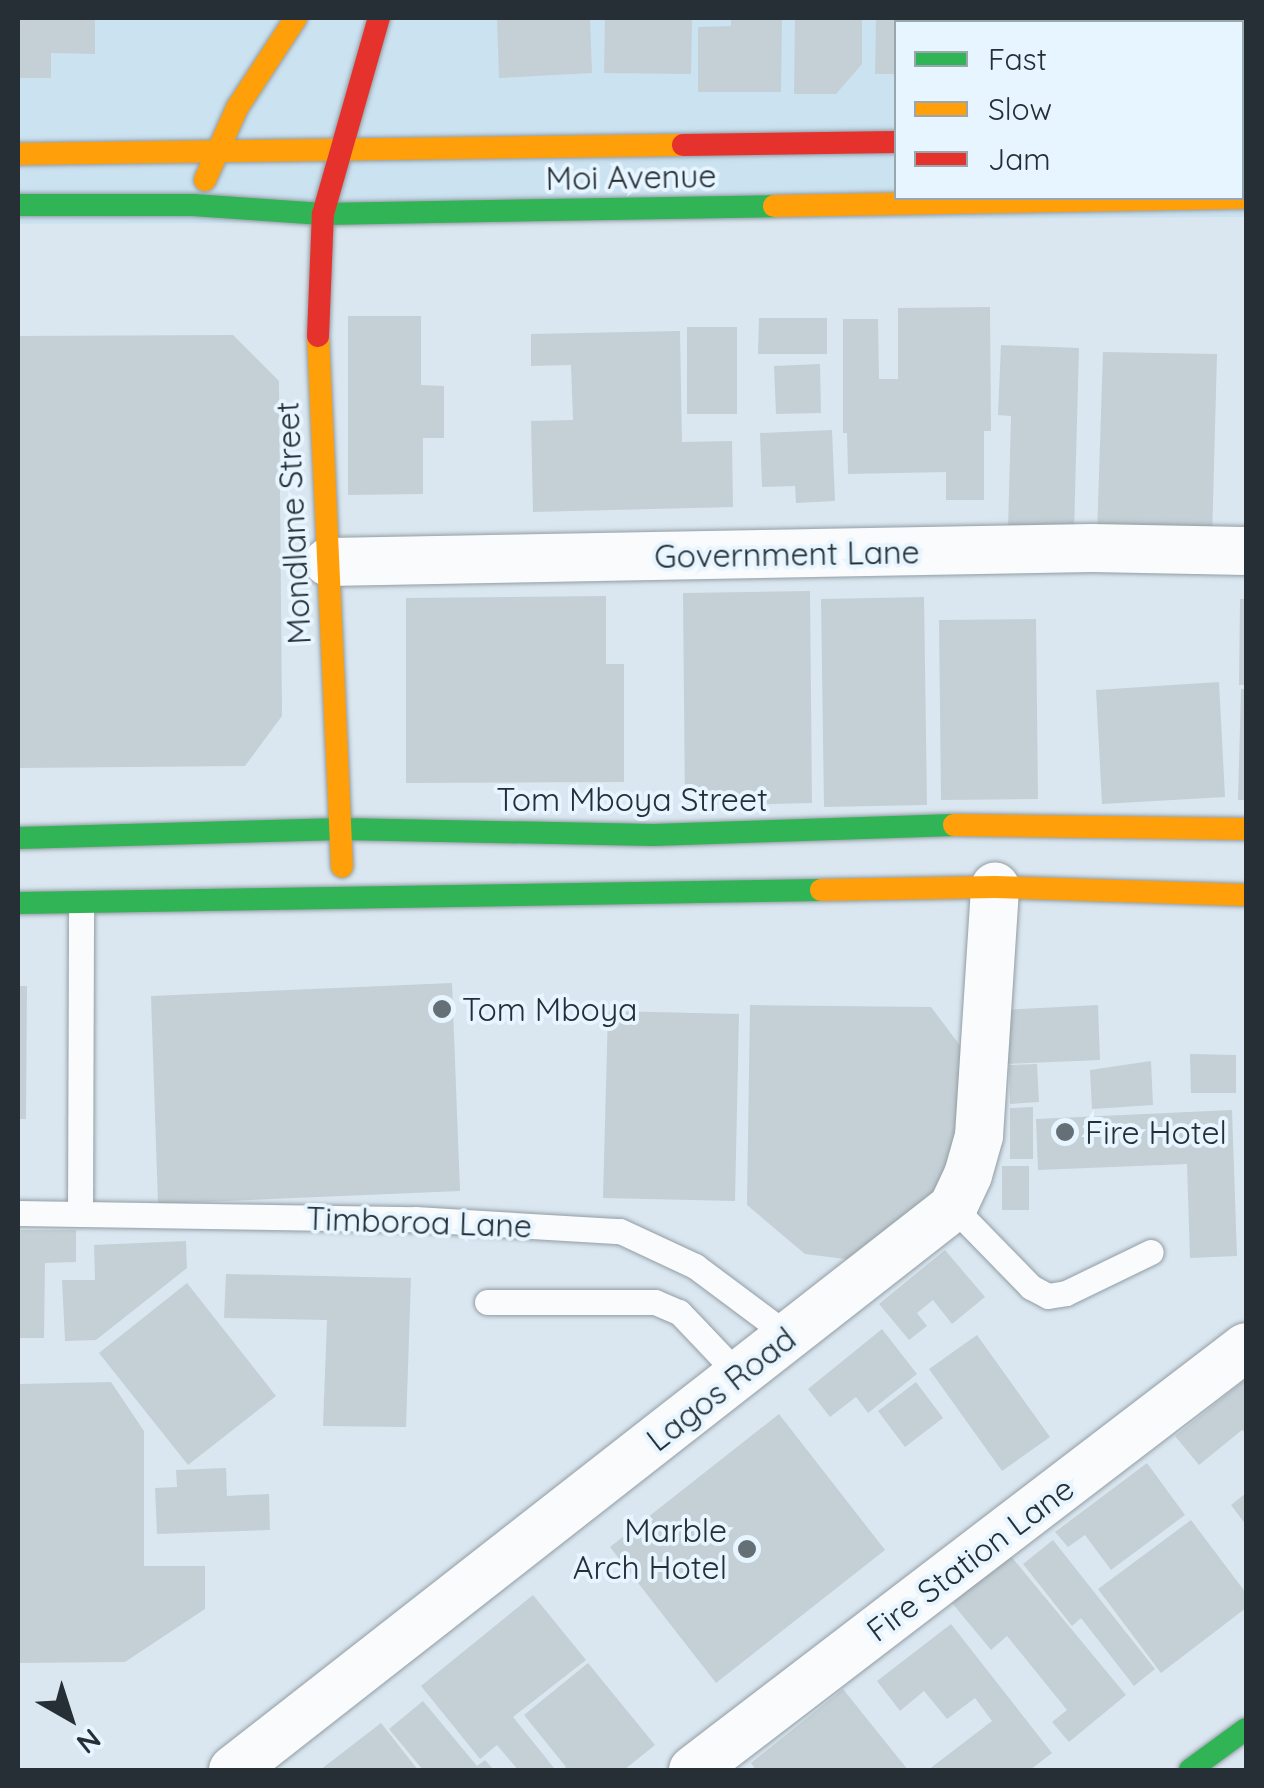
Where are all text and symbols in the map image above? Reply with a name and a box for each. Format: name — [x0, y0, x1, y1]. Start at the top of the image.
legend — [894, 20, 1244, 200]
text: Fast — [988, 40, 1047, 78]
text: Slow — [988, 90, 1052, 128]
text: Jam — [988, 140, 1051, 178]
street label: Moi Avenue — [545, 156, 717, 198]
street label: Mondlane Street — [267, 401, 319, 645]
street label: Government Lane — [654, 532, 920, 576]
street label: Tom Mboya Street — [496, 780, 768, 818]
place label: Tom Mboya — [462, 990, 637, 1028]
marker: Tom Mboya — [431, 998, 453, 1020]
place label: Fire Hotel — [1085, 1113, 1227, 1151]
marker: Fire Hotel — [1054, 1121, 1076, 1143]
street label: Timboroa Lane — [305, 1199, 533, 1245]
street label: Lagos Road — [639, 1319, 803, 1459]
street label: Fire Station Lane — [859, 1469, 1081, 1649]
place label: Marble Arch Hotel — [573, 1512, 727, 1587]
marker: Marble Arch Hotel — [736, 1538, 758, 1560]
north arrow — [20, 1668, 120, 1768]
text: N — [70, 1722, 108, 1762]

